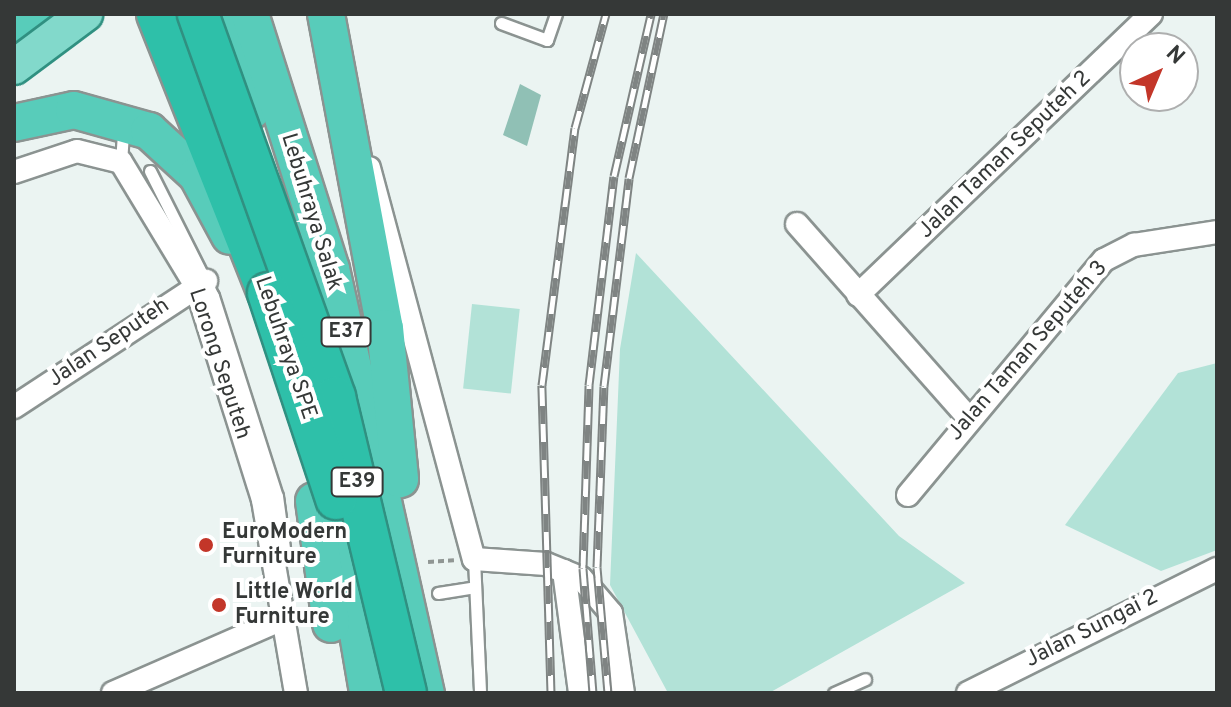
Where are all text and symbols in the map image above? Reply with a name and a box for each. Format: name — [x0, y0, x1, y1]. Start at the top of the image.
north arrow — [1119, 32, 1199, 112]
text: N — [1160, 41, 1190, 71]
street label: Jalan Taman Seputeh 2 — [913, 65, 1097, 245]
street label: Lebuhraya Salak — [275, 130, 347, 294]
street label: Jalan Taman Seputeh 3 — [942, 255, 1114, 447]
street label: Lebuhraya SPE — [248, 273, 322, 423]
street label: Lorong Seputeh — [182, 285, 256, 443]
street label: Jalan Seputeh — [43, 293, 175, 393]
road number: E37 — [320, 316, 372, 348]
road number: E39 — [329, 466, 385, 498]
place label: EuroModern Furniture — [222, 519, 347, 570]
marker: EuroModern Furniture — [197, 536, 215, 554]
place label: Little World Furniture — [235, 579, 353, 630]
street label: Jalan Sungai 2 — [1021, 584, 1163, 674]
marker: Little World Furniture — [210, 596, 228, 614]

